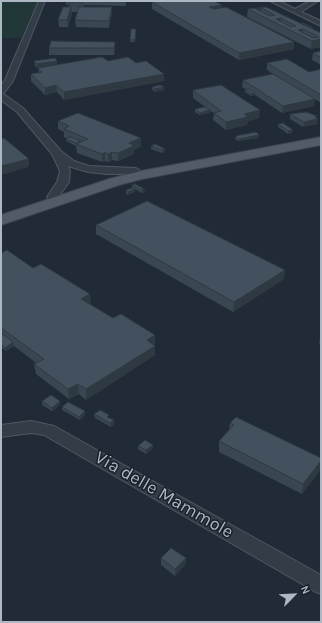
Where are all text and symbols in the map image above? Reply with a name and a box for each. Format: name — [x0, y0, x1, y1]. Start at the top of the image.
street label: Via delle Mammole — [91, 447, 237, 543]
north arrow — [274, 575, 314, 615]
text: N — [298, 584, 313, 596]

